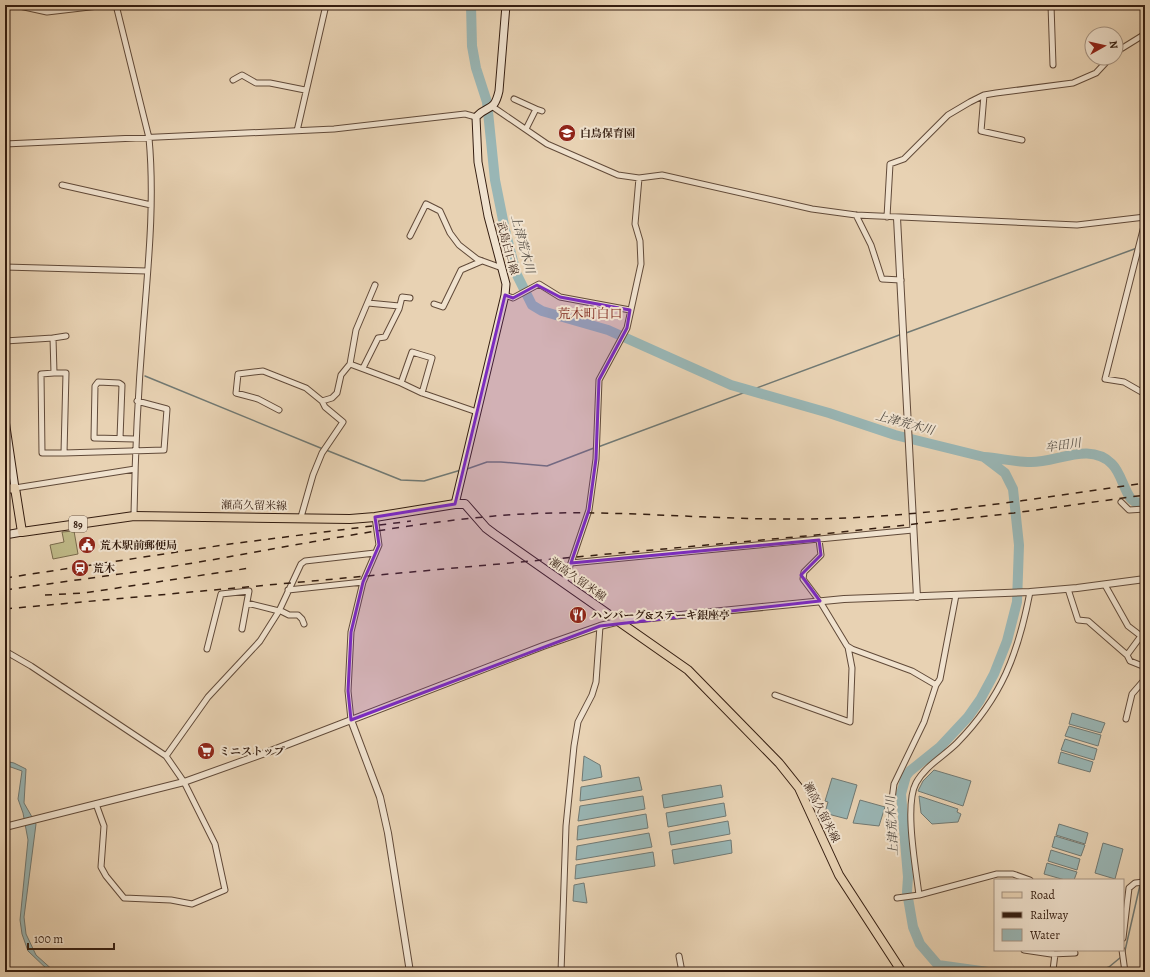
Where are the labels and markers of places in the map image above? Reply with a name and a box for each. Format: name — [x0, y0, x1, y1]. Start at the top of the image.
school or university icon: 白鳥保育園 — [557, 123, 577, 143]
place label: 白鳥保育園 — [580, 126, 635, 141]
public building icon: 荒木駅前郵便局 — [77, 535, 97, 555]
place label: 荒木駅前郵便局 — [100, 538, 177, 553]
station icon: 荒木 — [70, 558, 90, 578]
place label: 荒木 — [93, 561, 115, 576]
restaurant icon: ハンバーグ&ステーキ銀座亭 — [568, 605, 588, 625]
place label: ハンバーグ&ステーキ銀座亭 — [591, 608, 730, 623]
supermarket icon: ミニストップ — [196, 741, 216, 761]
place label: ミニストップ — [219, 744, 285, 759]

